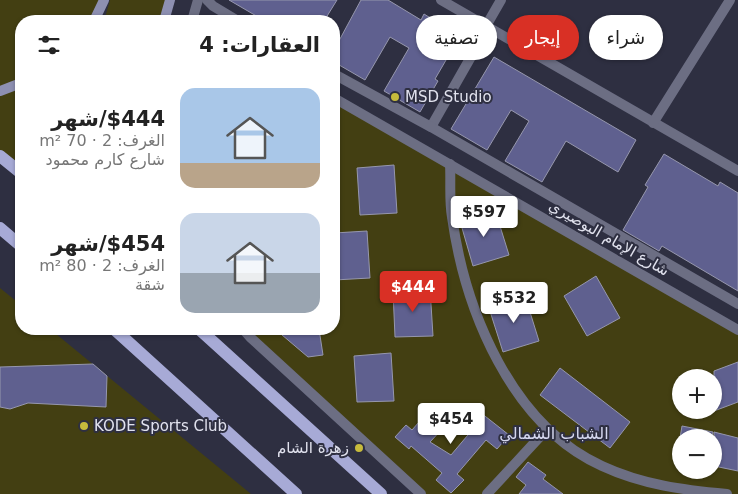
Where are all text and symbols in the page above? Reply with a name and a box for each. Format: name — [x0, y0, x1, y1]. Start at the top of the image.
chip: تصفية — [416, 15, 497, 60]
chip: إيجار — [507, 15, 579, 60]
chip: شراء — [589, 15, 663, 60]
icon: filters — [35, 31, 63, 59]
text: العقارات: 4 — [199, 33, 320, 57]
place label: MSD Studio — [405, 88, 492, 106]
marker: MSD Studio — [389, 91, 401, 103]
text: $444/شهر — [51, 107, 165, 131]
icon: home — [220, 108, 280, 168]
text: الغرف: 2 · 70 m² — [39, 131, 165, 150]
text: شارع كارم محمود — [46, 150, 165, 169]
pin: $597 — [454, 196, 514, 238]
street label: شارع الإمام البوصيري — [545, 196, 672, 281]
text: $597 — [462, 202, 506, 221]
text: $454/شهر — [51, 232, 165, 256]
icon: home — [220, 233, 280, 293]
text: الغرف: 2 · 80 m² — [39, 256, 165, 275]
pin: $444 — [383, 270, 443, 313]
text: شقة — [135, 275, 165, 294]
text: $444 — [391, 277, 435, 296]
pin: $532 — [484, 282, 544, 324]
text: $532 — [492, 288, 536, 307]
map controls — [672, 369, 722, 479]
button: + — [672, 369, 722, 419]
pin: $454 — [421, 402, 481, 445]
text: $454 — [429, 409, 473, 428]
place label: KODE Sports Club — [94, 417, 227, 435]
marker: KODE Sports Club — [78, 420, 90, 432]
district label: الشباب الشمالي — [499, 424, 609, 444]
button: − — [672, 429, 722, 479]
place label: زهرة الشام — [277, 439, 349, 457]
marker: زهرة الشام — [353, 442, 365, 454]

